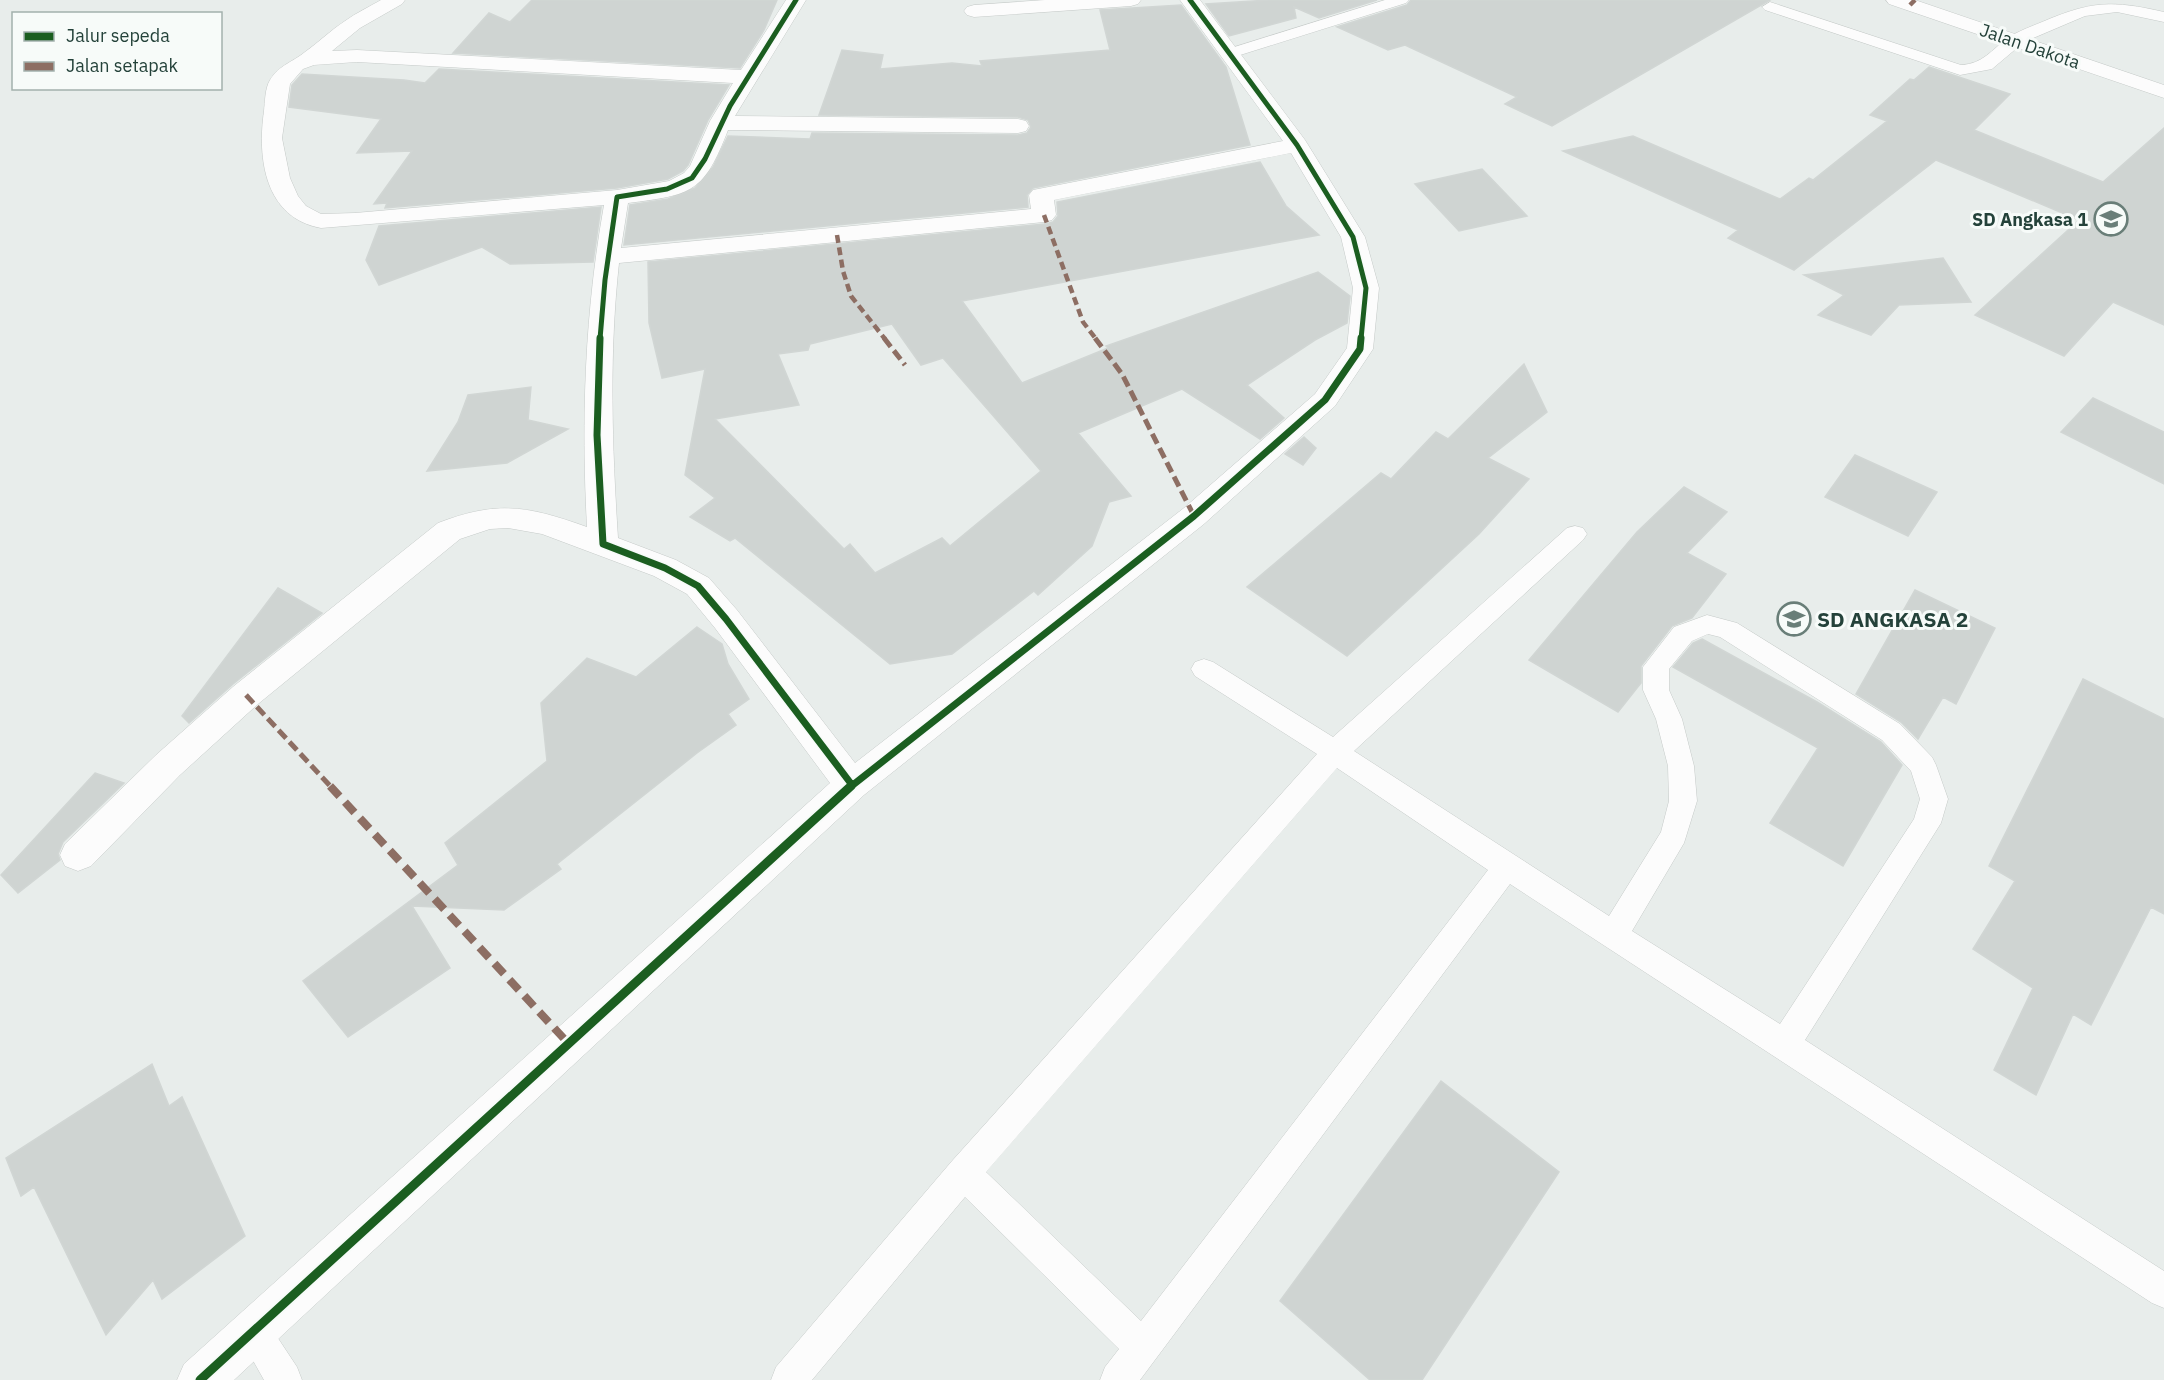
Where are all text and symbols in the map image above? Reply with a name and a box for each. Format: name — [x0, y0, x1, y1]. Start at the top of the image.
legend — [12, 12, 222, 90]
street label: Jalan Dakota — [1977, 18, 2084, 74]
text: Jalur sepeda — [66, 24, 170, 47]
text: Jalan setapak — [66, 54, 178, 77]
school or university icon: SD Angkasa 1 — [2093, 201, 2129, 237]
place label: SD Angkasa 1 — [1972, 208, 2088, 231]
school or university icon: SD ANGKASA 2 — [1776, 601, 1812, 637]
place label: SD ANGKASA 2 — [1817, 605, 1968, 633]

